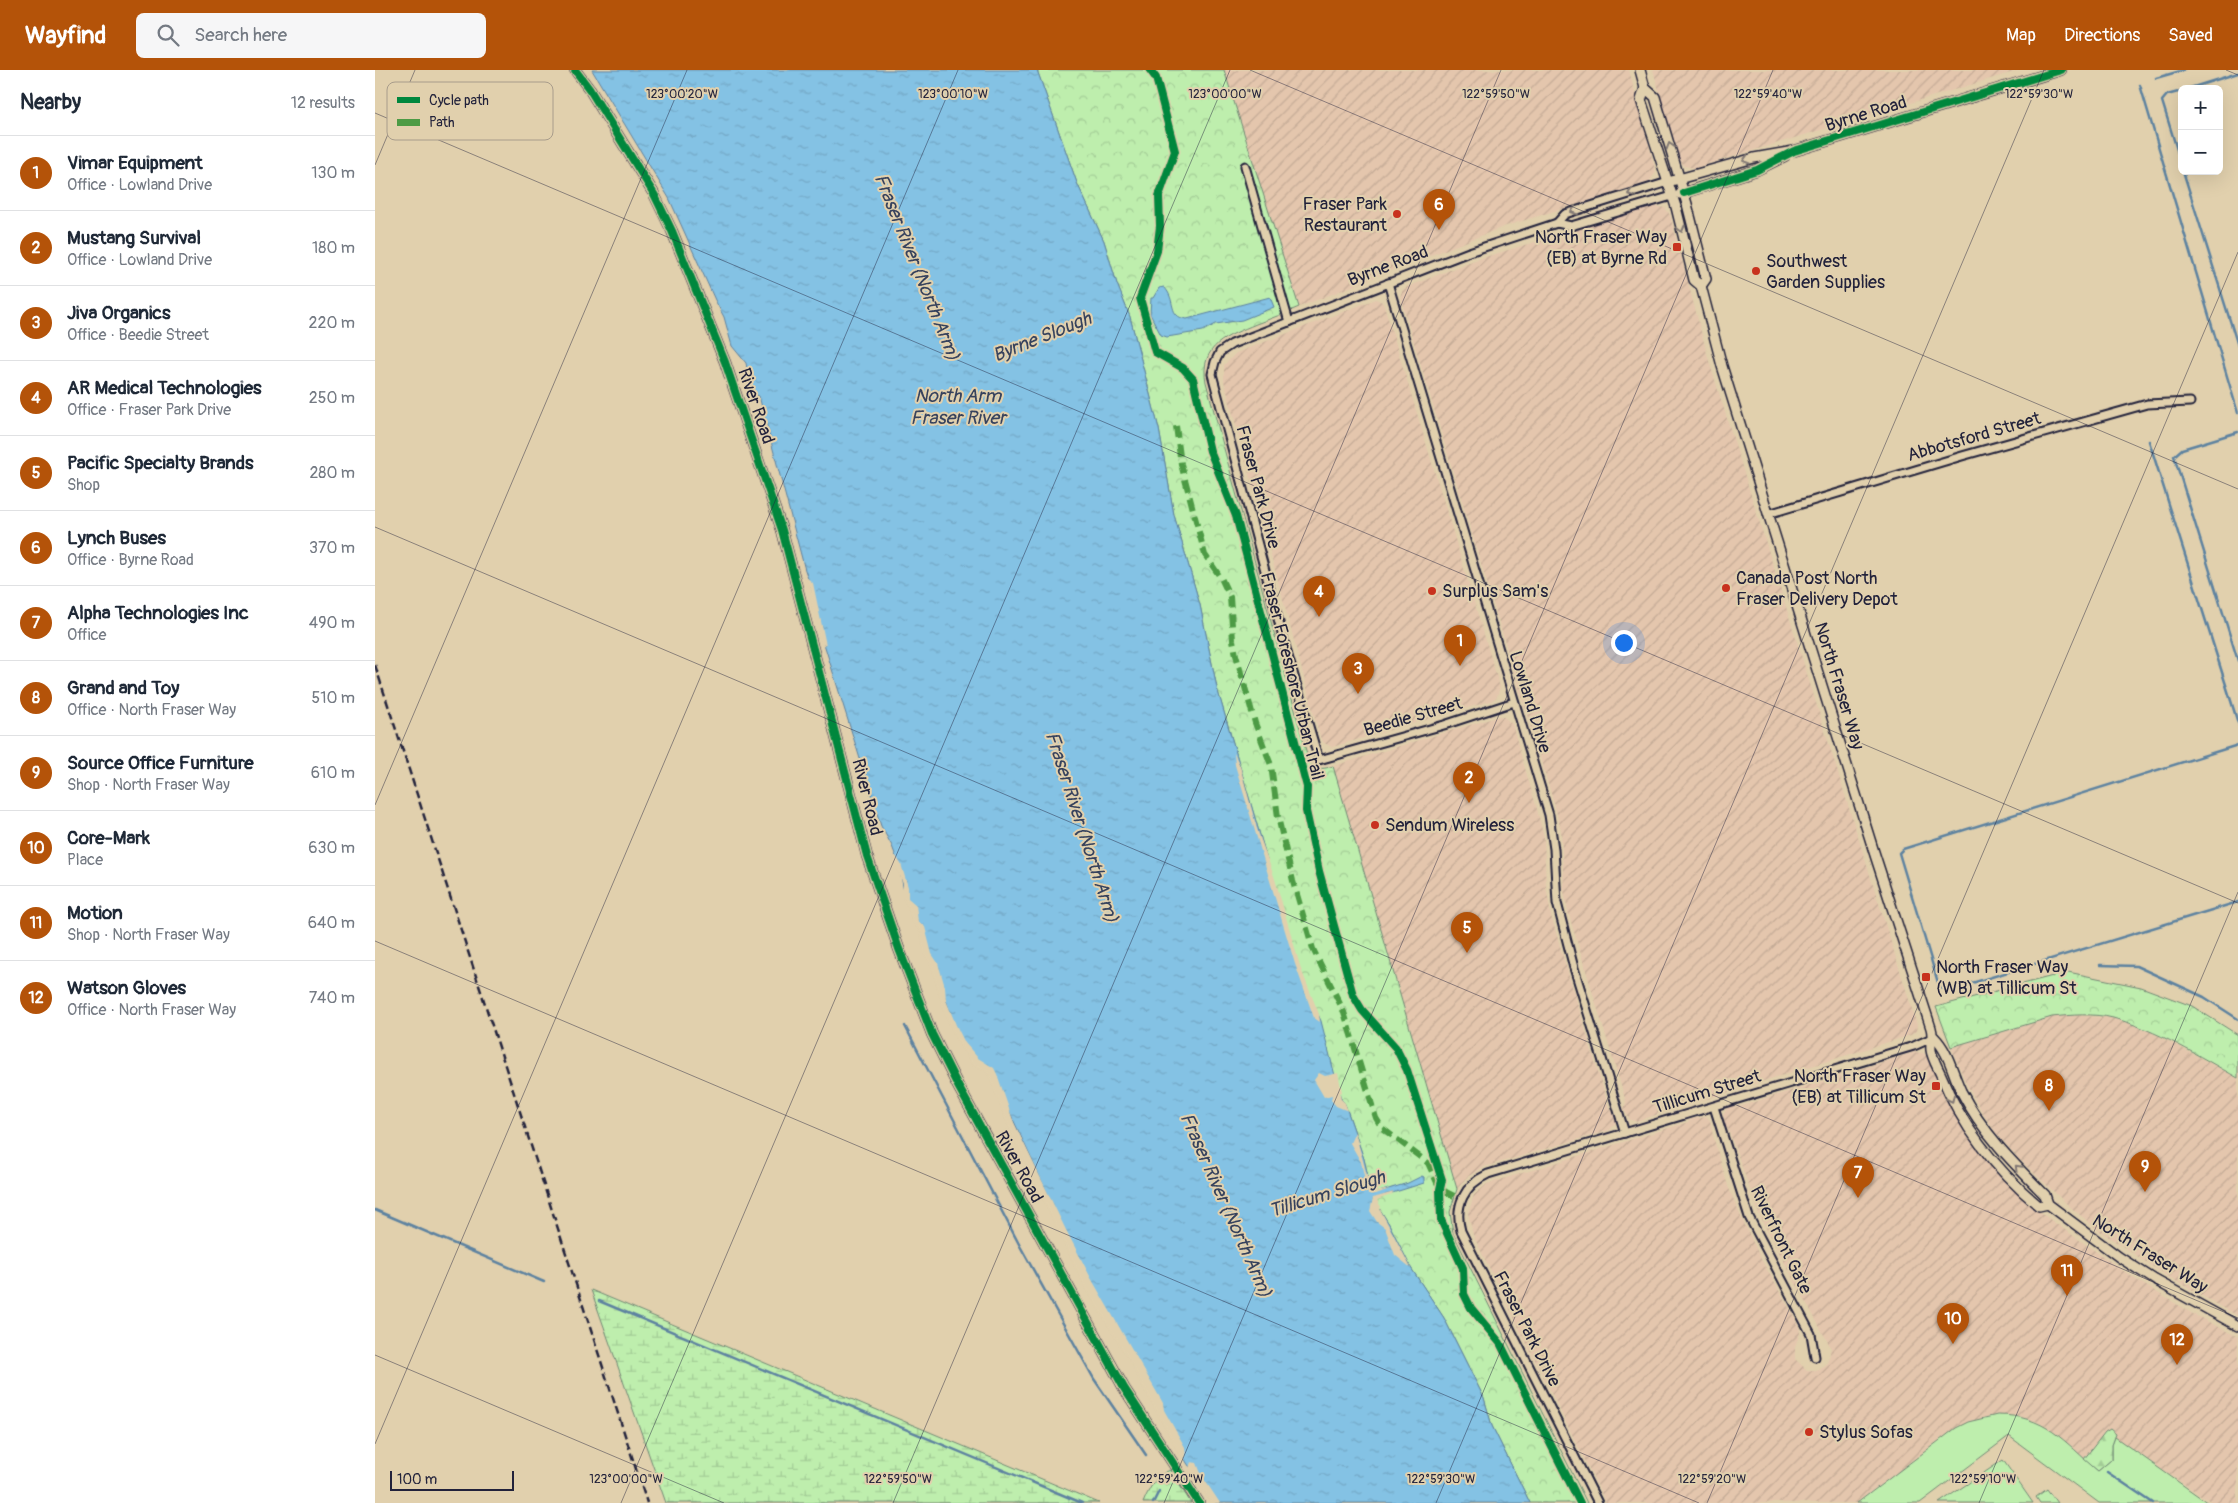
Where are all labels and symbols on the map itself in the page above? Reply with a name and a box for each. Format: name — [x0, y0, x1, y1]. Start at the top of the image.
legend — [387, 82, 553, 140]
text: 123°00'20"W — [646, 87, 718, 102]
text: 123°00'10"W — [918, 87, 988, 102]
text: 123°00'00"W — [1188, 87, 1262, 102]
text: 122°59'50"W — [1462, 87, 1530, 102]
text: 122°59'40"W — [1734, 87, 1802, 102]
text: 122°59'30"W — [2005, 87, 2073, 102]
street label: Byrne Road — [1822, 91, 1910, 137]
text: Cycle path — [429, 92, 489, 109]
text: Path — [429, 114, 454, 131]
one-way arrow — [1665, 142, 1675, 150]
one-way arrow — [1742, 154, 1751, 165]
water label: Fraser River (North Arm) — [869, 170, 966, 364]
one-way arrow — [1628, 187, 1636, 197]
pin: 6 — [1423, 189, 1455, 230]
place label: Fraser Park Restaurant — [1303, 193, 1388, 237]
one-way arrow — [1571, 205, 1579, 215]
marker: Fraser Park Restaurant — [1391, 208, 1403, 220]
one-way arrow — [1675, 224, 1686, 233]
place label: North Fraser Way (EB) at Byrne Rd — [1535, 226, 1667, 270]
street label: Byrne Road — [1344, 240, 1432, 292]
marker: North Fraser Way (EB) at Byrne Rd — [1671, 241, 1683, 253]
place label: Southwest Garden Supplies — [1766, 250, 1885, 294]
marker: Southwest Garden Supplies — [1750, 265, 1762, 277]
water label: Byrne Slough — [989, 306, 1096, 368]
street label: River Road — [732, 365, 780, 447]
water label: North Arm Fraser River — [910, 384, 1008, 430]
street label: Abbotsford Street — [1905, 407, 2044, 467]
street label: Fraser Park Drive — [1230, 423, 1286, 551]
place label: Canada Post North Fraser Delivery Depot — [1736, 567, 1898, 611]
street label: Fraser Foreshore Urban Trail — [1255, 570, 1329, 782]
pin: 4 — [1303, 576, 1335, 617]
place label: Surplus Sam's — [1442, 580, 1548, 603]
marker: Canada Post North Fraser Delivery Depot — [1720, 582, 1732, 594]
marker: Surplus Sam's — [1426, 585, 1438, 597]
street label: North Fraser Way — [1809, 619, 1869, 753]
pin: 1 — [1444, 625, 1476, 666]
your location — [1611, 630, 1637, 656]
street label: Lowland Drive — [1504, 648, 1556, 756]
pin: 3 — [1342, 653, 1374, 694]
street label: Beedie Street — [1361, 692, 1466, 742]
water label: Fraser River (North Arm) — [1040, 729, 1124, 926]
street label: River Road — [846, 756, 888, 838]
pin: 2 — [1453, 762, 1485, 803]
place label: Sendum Wireless — [1385, 814, 1514, 837]
marker: Sendum Wireless — [1369, 819, 1381, 831]
pin: 5 — [1451, 912, 1483, 953]
place label: North Fraser Way (WB) at Tillicum St — [1936, 956, 2078, 1000]
marker: North Fraser Way (WB) at Tillicum St — [1920, 971, 1932, 983]
street label: Tillicum Street — [1650, 1065, 1764, 1119]
place label: North Fraser Way (EB) at Tillicum St — [1791, 1065, 1927, 1109]
pin: 8 — [2033, 1070, 2065, 1111]
marker: North Fraser Way (EB) at Tillicum St — [1930, 1080, 1942, 1092]
one-way arrow — [1945, 1094, 1956, 1103]
water label: Fraser River (North Arm) — [1175, 1109, 1278, 1301]
street label: River Road — [990, 1127, 1048, 1207]
pin: 9 — [2129, 1151, 2161, 1192]
pin: 7 — [1842, 1157, 1874, 1198]
one-way arrow — [2015, 1164, 2024, 1173]
water label: Tillicum Slough — [1266, 1165, 1389, 1223]
street label: Riverfront Gate — [1745, 1182, 1817, 1298]
street label: North Fraser Way — [2088, 1209, 2212, 1299]
pin: 11 — [2051, 1255, 2083, 1296]
street label: Fraser Park Drive — [1488, 1267, 1566, 1391]
pin: 10 — [1937, 1303, 1969, 1344]
pin: 12 — [2161, 1324, 2193, 1365]
place label: Stylus Sofas — [1819, 1421, 1913, 1444]
marker: Stylus Sofas — [1803, 1426, 1815, 1438]
scale bar — [390, 1468, 514, 1491]
text: 123°00'00"W — [589, 1472, 663, 1487]
text: 122°59'50"W — [864, 1472, 932, 1487]
text: 122°59'40"W — [1135, 1472, 1203, 1487]
text: 122°59'30"W — [1407, 1472, 1475, 1487]
text: 122°59'20"W — [1678, 1472, 1746, 1487]
text: 122°59'10"W — [1950, 1472, 2016, 1487]

